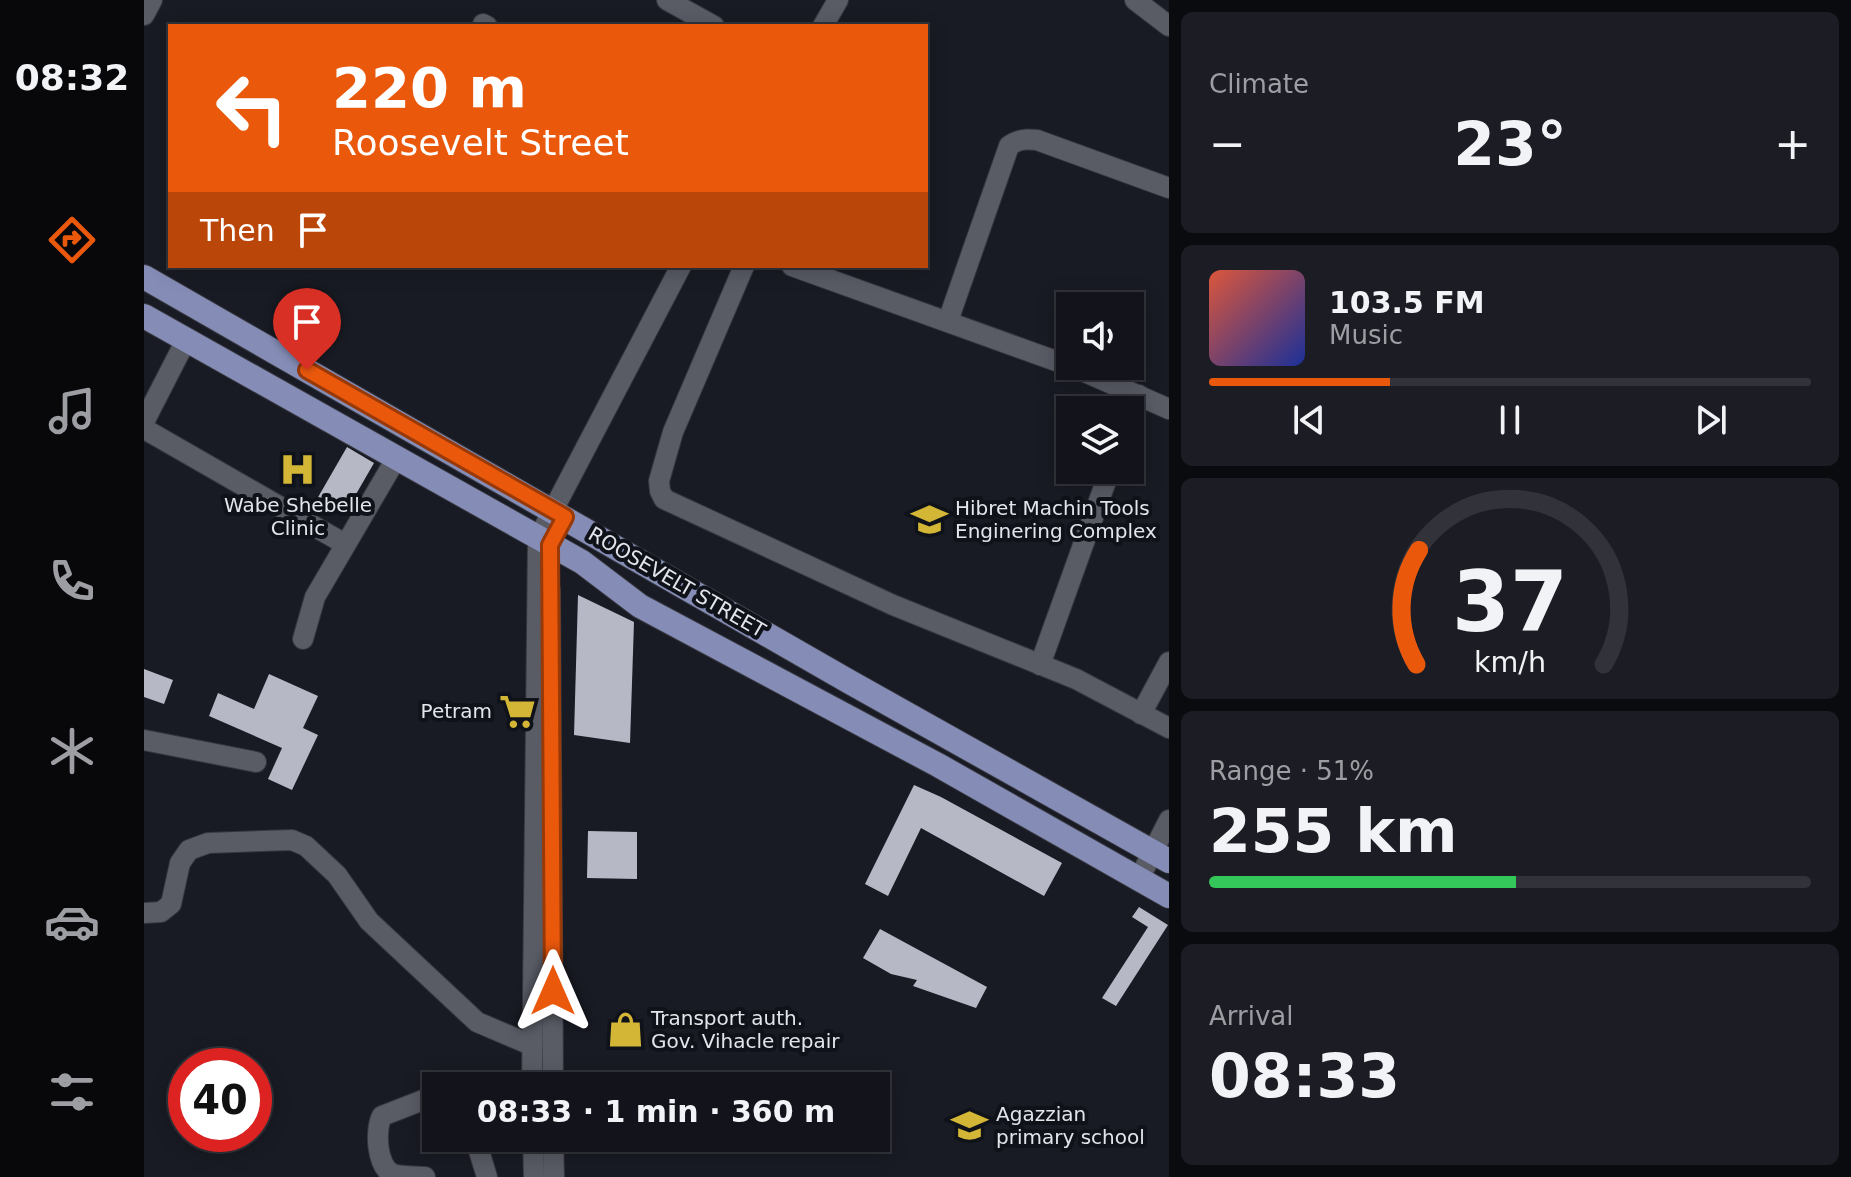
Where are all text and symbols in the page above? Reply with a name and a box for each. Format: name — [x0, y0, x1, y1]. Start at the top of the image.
text: 220 m — [332, 55, 527, 120]
icon: left — [200, 56, 304, 160]
text: 08:32 — [15, 57, 129, 98]
text: Climate — [1209, 69, 1309, 99]
text: 23° — [1453, 109, 1567, 179]
text: − — [1209, 118, 1246, 169]
text: + — [1774, 118, 1811, 169]
text: Roosevelt Street — [332, 122, 629, 163]
icon: arrive — [291, 208, 335, 252]
icon: directions — [44, 212, 100, 268]
text: Then — [200, 213, 275, 248]
text: 103.5 FM — [1329, 285, 1485, 320]
pin — [273, 288, 341, 370]
map controls — [1056, 292, 1144, 484]
button: sound — [1056, 292, 1144, 380]
icon: arrive — [285, 300, 329, 344]
text: Music — [1329, 320, 1403, 350]
icon: music — [44, 383, 100, 439]
button: layers — [1056, 396, 1144, 484]
icon: previous — [1287, 398, 1331, 442]
icon: pause — [1488, 398, 1532, 442]
icon: next — [1689, 398, 1733, 442]
hospital icon: Wabe Shebelle Clinic — [279, 451, 317, 489]
place label: Wabe Shebelle Clinic — [224, 493, 372, 540]
place label: Hibret Machin Tools Enginering Complex — [955, 496, 1157, 543]
school or university icon: Hibret Machin Tools Enginering Complex — [910, 501, 948, 539]
street label: ROOSEVELT STREET — [584, 522, 770, 643]
icon: phone — [44, 553, 100, 609]
text: 37 — [1452, 553, 1568, 650]
text: km/h — [1474, 645, 1546, 679]
supermarket icon: Petram — [499, 692, 537, 730]
place label: Petram — [421, 699, 492, 723]
icon: climate — [44, 723, 100, 779]
text: Range · 51% — [1209, 756, 1374, 786]
text: 255 km — [1209, 796, 1458, 866]
icon: car — [44, 894, 100, 950]
position arrow — [511, 949, 595, 1033]
text: Arrival — [1209, 1001, 1293, 1031]
place label: Transport auth. Gov. Vihacle repair — [650, 1006, 840, 1053]
shop icon: Transport auth. Gov. Vihacle repair — [606, 1011, 644, 1049]
text: 08:33 — [1209, 1041, 1400, 1111]
speed limit sign: 40 — [168, 1048, 272, 1152]
icon: filters — [44, 1064, 100, 1120]
text: 08:33 · 1 min · 360 m — [477, 1094, 835, 1129]
place label: Agazzian primary school — [996, 1102, 1145, 1149]
school or university icon: Agazzian primary school — [951, 1107, 989, 1145]

